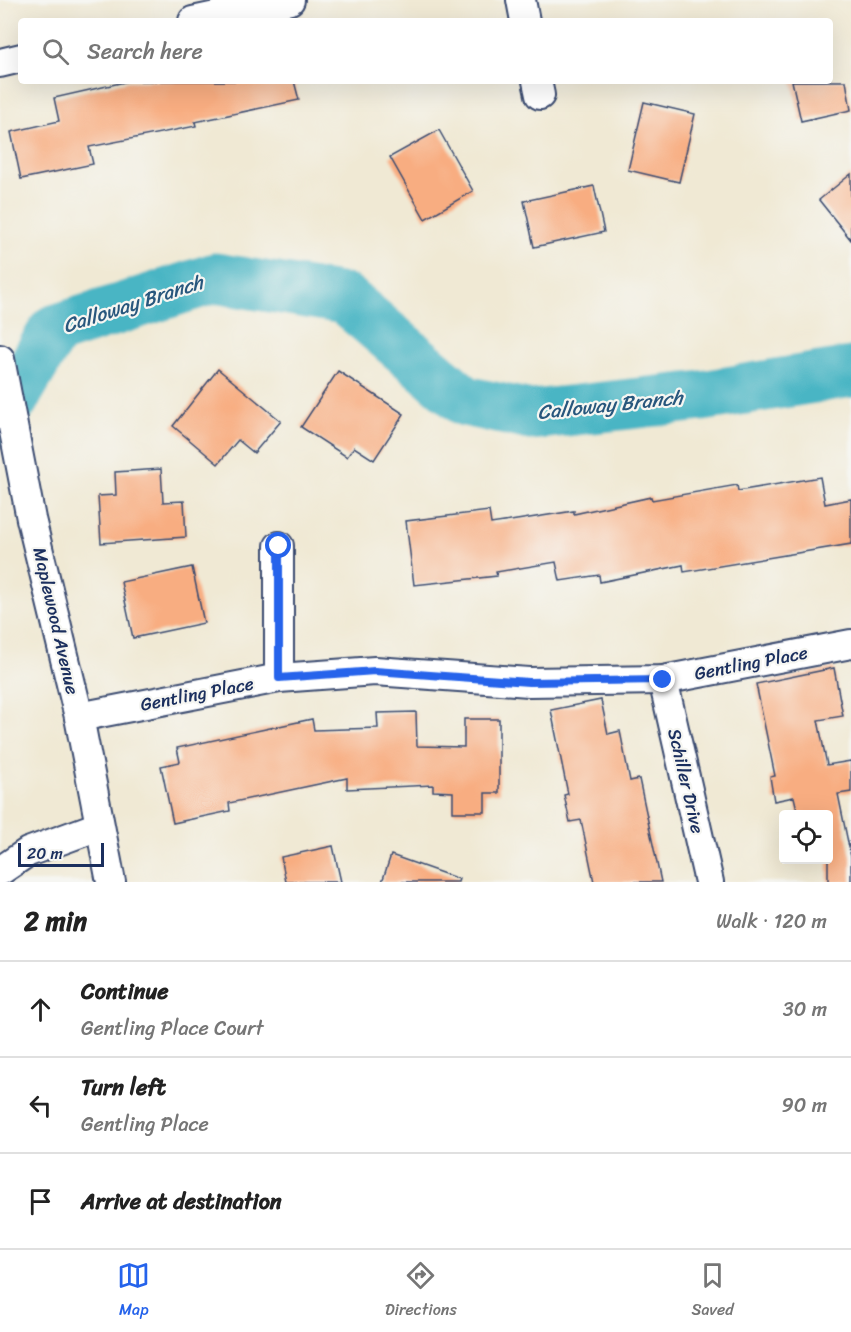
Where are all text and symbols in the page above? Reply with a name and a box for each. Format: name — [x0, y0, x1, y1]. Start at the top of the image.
search box — [18, 18, 833, 84]
text: Search here — [87, 32, 203, 71]
icon: search — [39, 35, 72, 68]
water label: Calloway Branch — [58, 264, 210, 343]
water label: Calloway Branch — [536, 380, 687, 430]
route start — [265, 532, 291, 558]
street label: Maplewood Avenue — [23, 544, 89, 698]
street label: Gentling Place — [692, 636, 810, 690]
route end — [649, 666, 675, 692]
street label: Gentling Place — [138, 667, 256, 721]
street label: Schiller Drive — [658, 725, 714, 837]
map controls — [779, 810, 833, 864]
button: locate — [779, 810, 833, 864]
text: 20 m — [27, 839, 63, 868]
scale bar — [18, 840, 104, 868]
text: 2 min — [24, 898, 87, 944]
text: Walk · 120 m — [716, 904, 827, 939]
text: Continue — [81, 972, 169, 1011]
text: 30 m — [783, 992, 827, 1027]
icon: ahead — [24, 993, 57, 1026]
text: Gentling Place Court — [81, 1011, 264, 1046]
text: Turn left — [81, 1068, 166, 1107]
text: 90 m — [782, 1088, 827, 1123]
icon: left — [24, 1089, 57, 1122]
text: Gentling Place — [81, 1107, 209, 1142]
text: Arrive at destination — [81, 1182, 282, 1221]
icon: arrive — [24, 1185, 57, 1218]
tab: Map — [117, 1259, 150, 1324]
tab: Directions — [385, 1259, 457, 1324]
tab: Saved — [691, 1259, 734, 1324]

